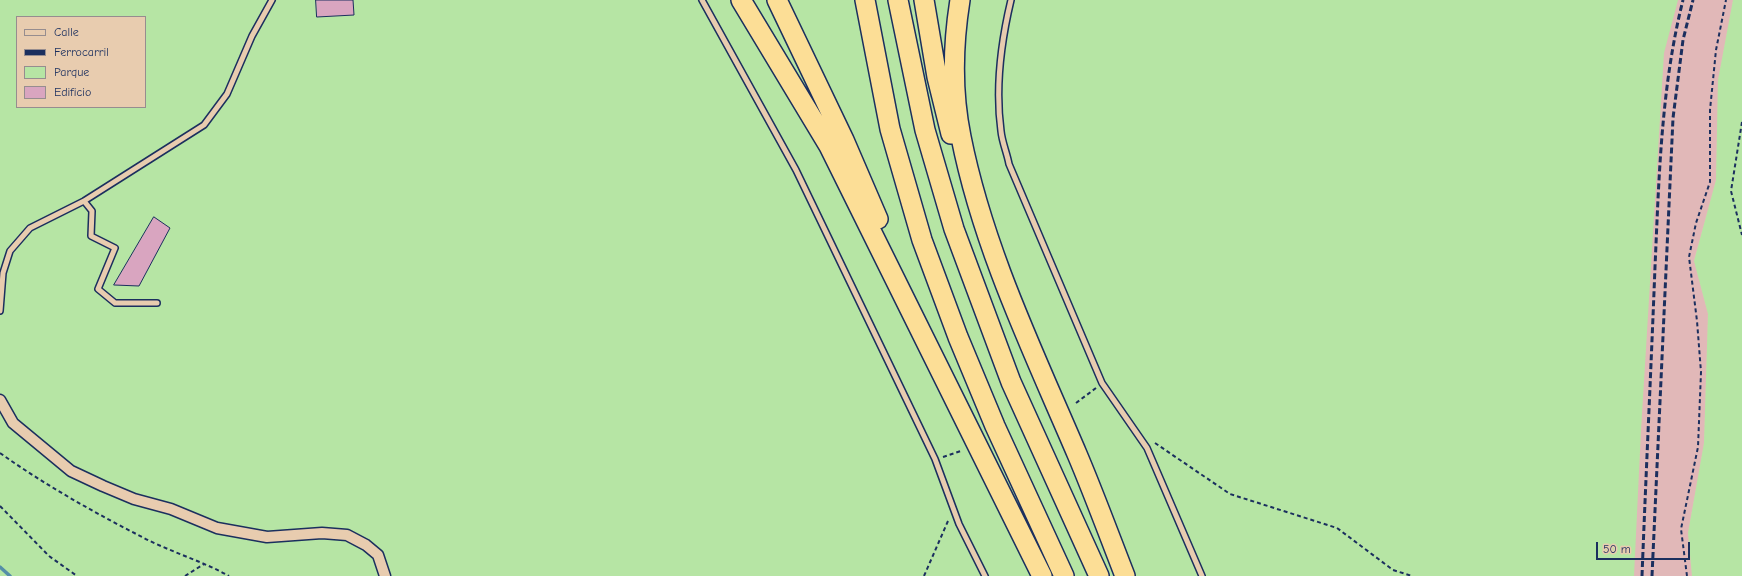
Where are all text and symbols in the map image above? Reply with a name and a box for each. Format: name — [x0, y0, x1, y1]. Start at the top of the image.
legend — [16, 16, 146, 108]
text: Calle — [54, 25, 79, 39]
text: Ferrocarril — [54, 45, 109, 59]
text: Parque — [54, 65, 89, 79]
text: Edificio — [54, 85, 91, 99]
scale bar — [1598, 534, 1692, 560]
text: 50 m — [1603, 542, 1631, 556]

